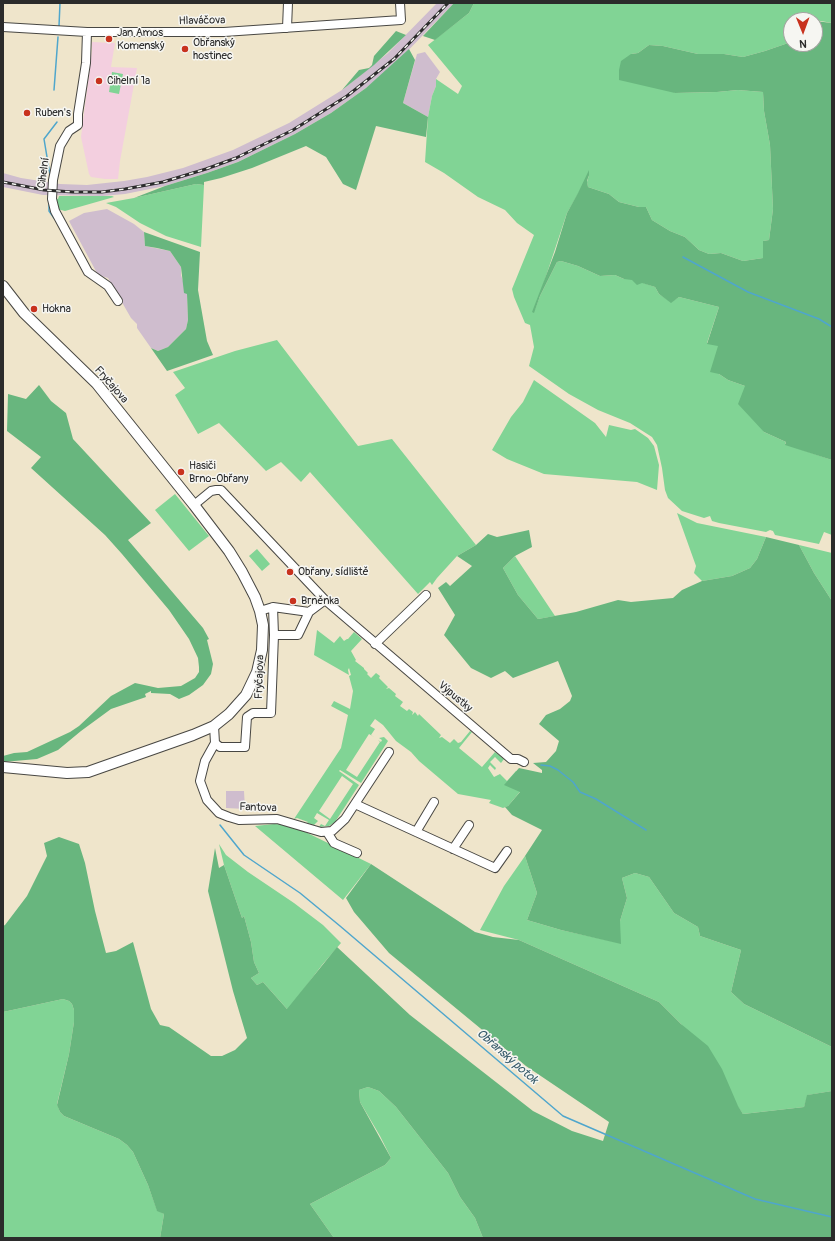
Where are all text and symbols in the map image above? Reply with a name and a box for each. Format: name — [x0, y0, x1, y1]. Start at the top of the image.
north arrow — [783, 12, 823, 52]
street label: Hlaváčova — [179, 14, 225, 28]
place label: Jan Amos Komenský — [117, 26, 164, 52]
marker: Jan Amos Komenský — [104, 34, 114, 44]
place label: Obřanský hostinec — [193, 36, 235, 62]
text: N — [799, 37, 807, 50]
marker: Obřanský hostinec — [180, 44, 190, 54]
place label: Cihelní 1a — [107, 74, 150, 88]
marker: Cihelní 1a — [94, 76, 104, 86]
place label: Ruben's — [35, 106, 71, 120]
marker: Ruben's — [22, 108, 32, 118]
street label: Cihelní — [35, 157, 53, 189]
place label: Hokna — [42, 302, 71, 316]
marker: Hokna — [29, 304, 39, 314]
street label: Fryčajova — [91, 364, 131, 406]
place label: Hasiči Brno-Obřany — [189, 459, 248, 485]
marker: Hasiči Brno-Obřany — [176, 467, 186, 477]
place label: Obřany, sídliště — [298, 565, 369, 579]
marker: Obřany, sídliště — [285, 567, 295, 577]
place label: Brněnka — [301, 594, 339, 608]
marker: Brněnka — [288, 596, 298, 606]
street label: Fryčajova — [253, 655, 267, 699]
street label: Výpustky — [435, 679, 475, 715]
street label: Fantova — [239, 801, 277, 815]
water label: Obřanský potok — [473, 1026, 541, 1088]

